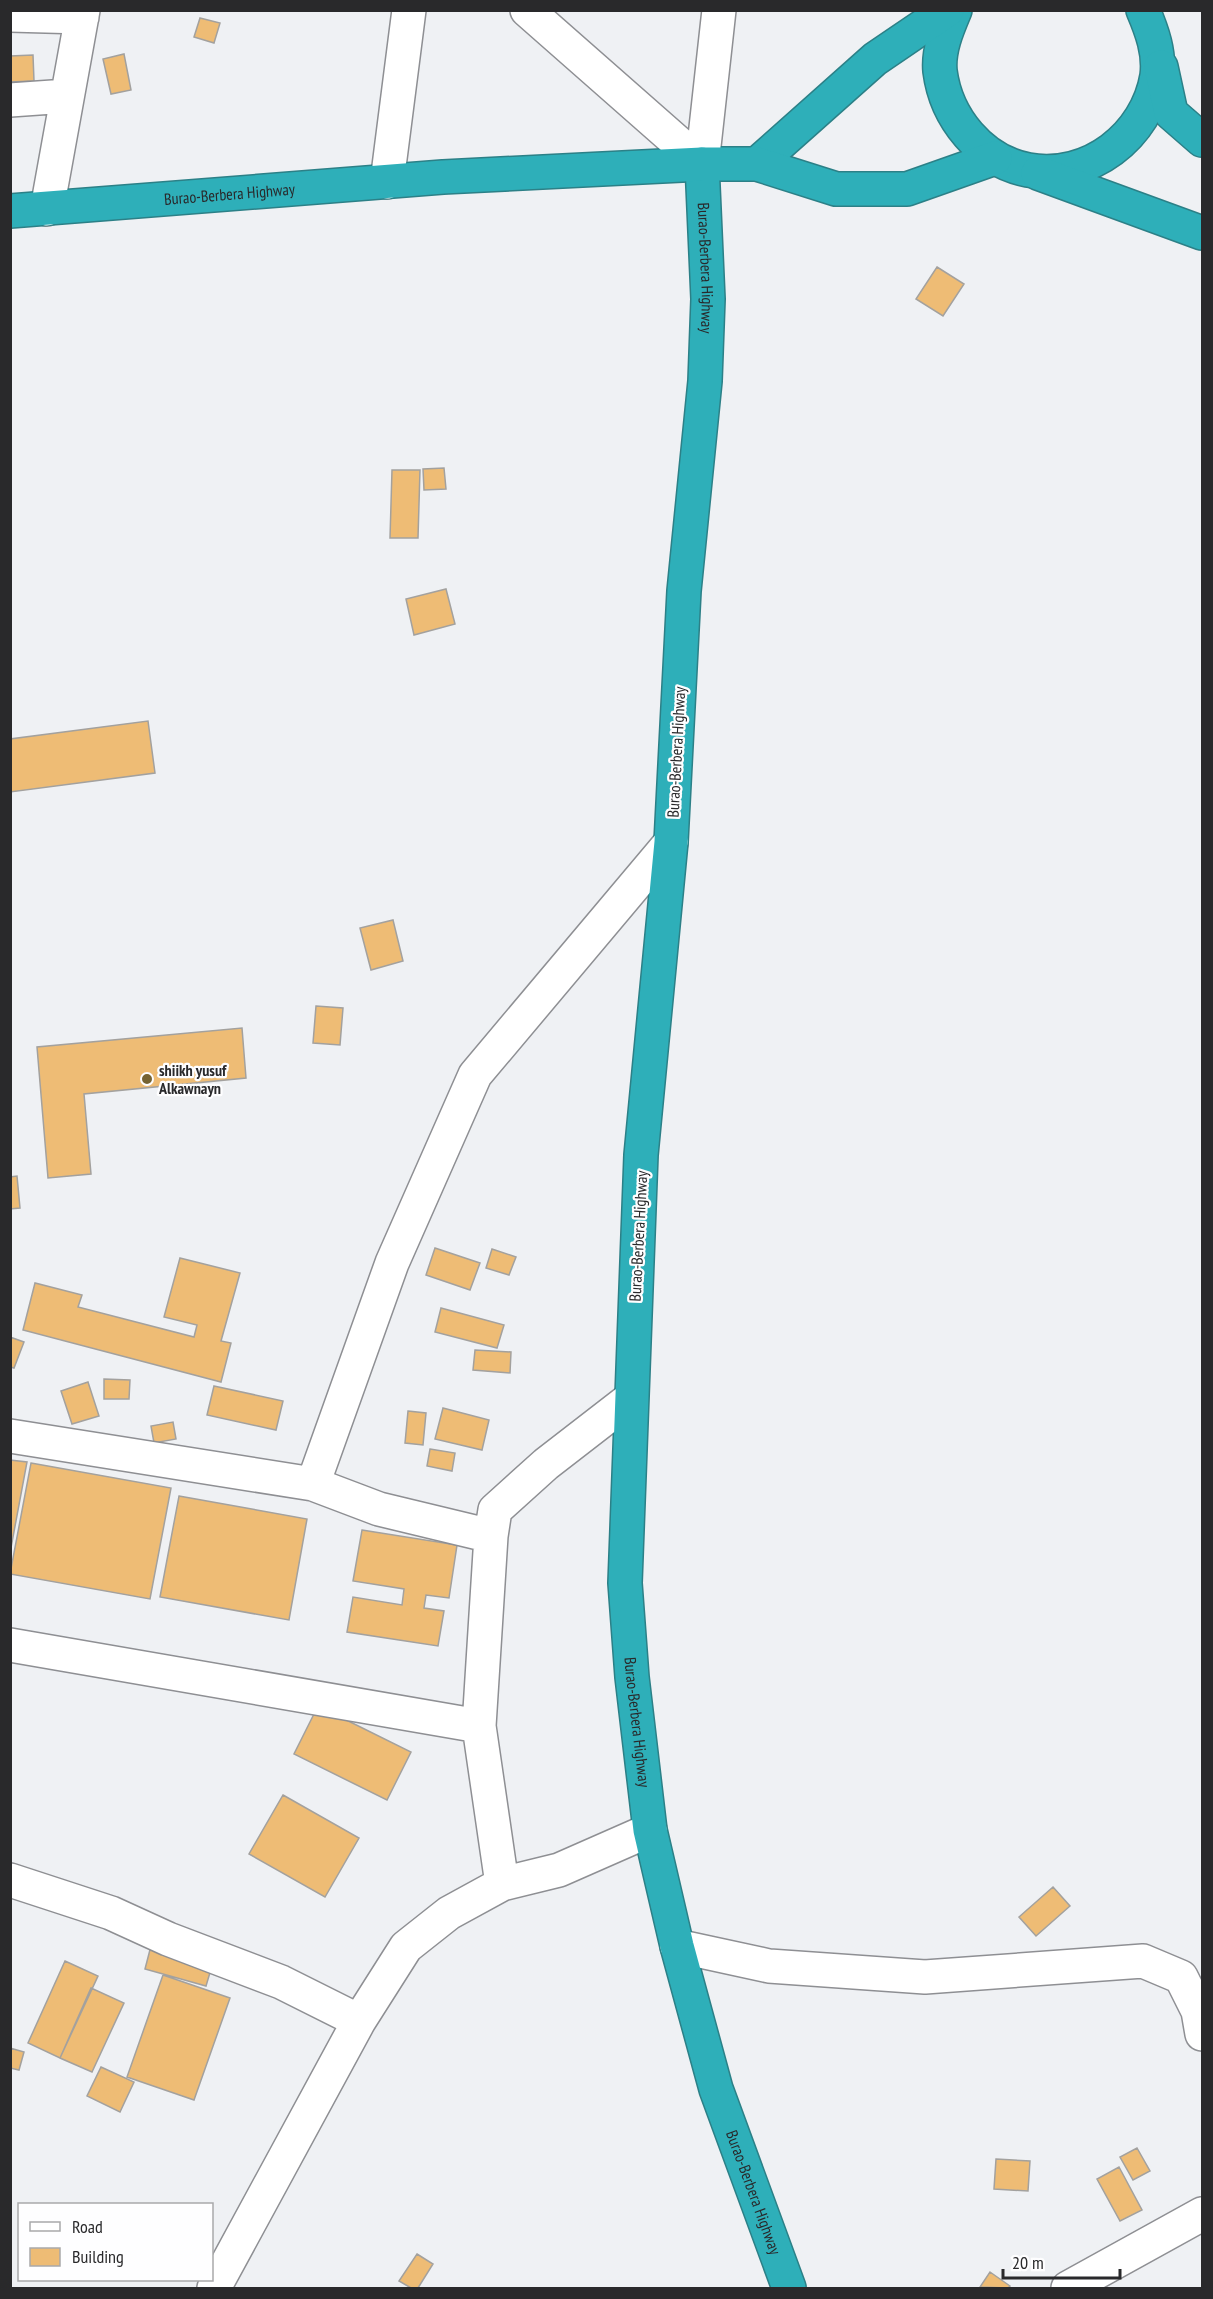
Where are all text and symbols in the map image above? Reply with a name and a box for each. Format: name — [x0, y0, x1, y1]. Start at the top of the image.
street label: Burao-Berbera Highway — [163, 179, 295, 209]
street label: Burao-Berbera Highway — [694, 202, 718, 334]
street label: Burao-Berbera Highway — [663, 686, 689, 818]
place label: shiikh yusuf Alkawnayn — [158, 1060, 227, 1098]
marker: shiikh yusuf Alkawnayn — [140, 1072, 154, 1086]
street label: Burao-Berbera Highway — [625, 1170, 651, 1302]
street label: Burao-Berbera Highway — [621, 1656, 655, 1788]
street label: Burao-Berbera Highway — [722, 2127, 786, 2257]
legend — [18, 2203, 213, 2281]
text: Road — [72, 2215, 103, 2238]
scale bar — [1003, 2242, 1120, 2280]
text: Building — [72, 2245, 124, 2268]
text: 20 m — [1012, 2251, 1044, 2274]

